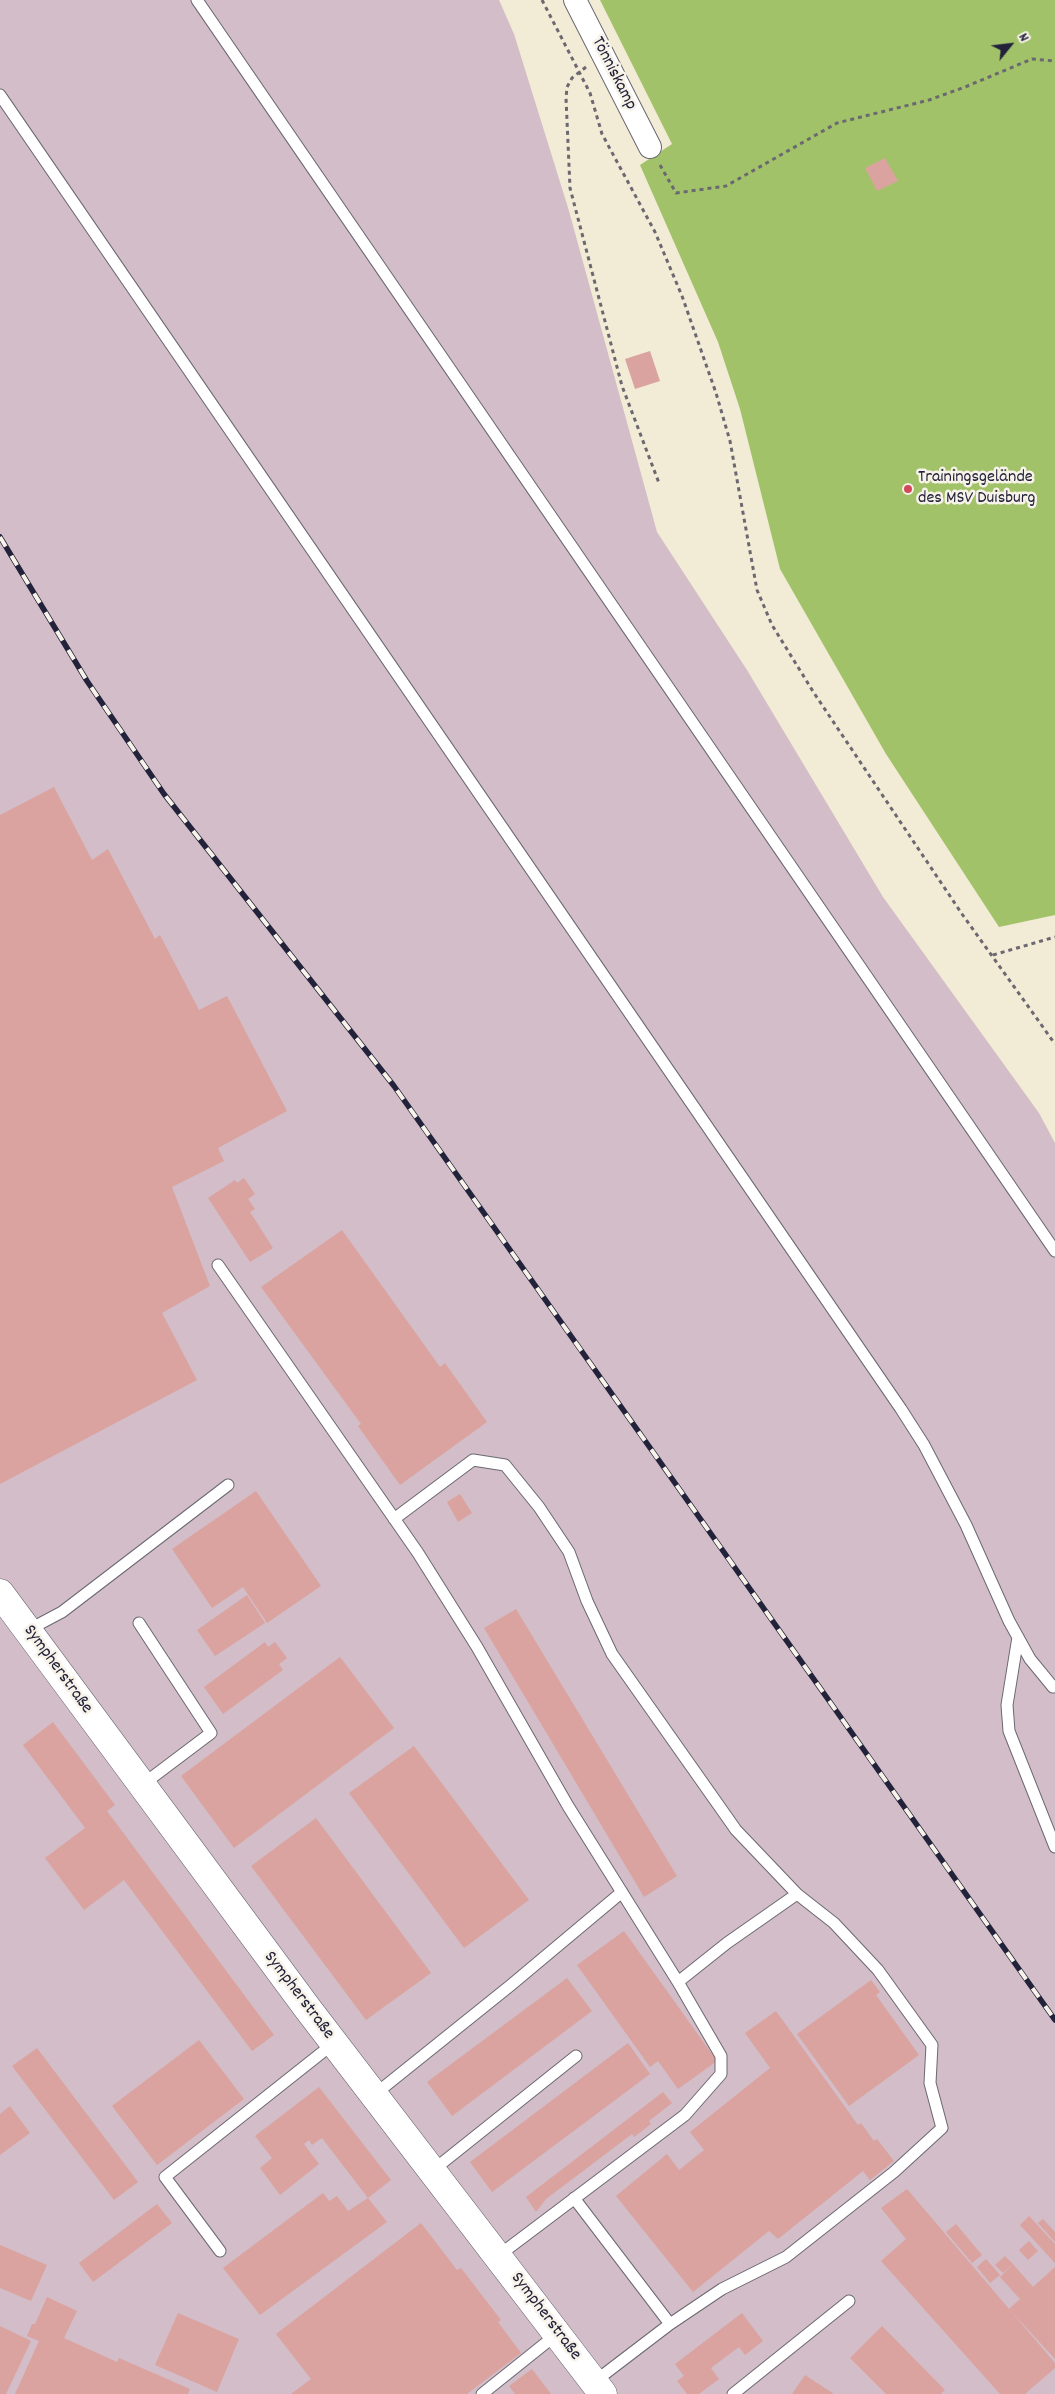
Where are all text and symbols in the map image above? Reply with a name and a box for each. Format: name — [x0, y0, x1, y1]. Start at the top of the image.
north arrow — [985, 20, 1035, 70]
text: N — [1013, 30, 1034, 46]
street label: Tönniskamp — [585, 34, 641, 114]
place label: Trainingsgelände des MSV Duisburg — [918, 468, 1035, 510]
marker: Trainingsgelände des MSV Duisburg — [902, 483, 914, 495]
street label: Sympherstraße — [18, 1621, 96, 1719]
street label: Sympherstraße — [258, 1948, 338, 2044]
street label: Sympherstraße — [505, 2269, 585, 2365]

